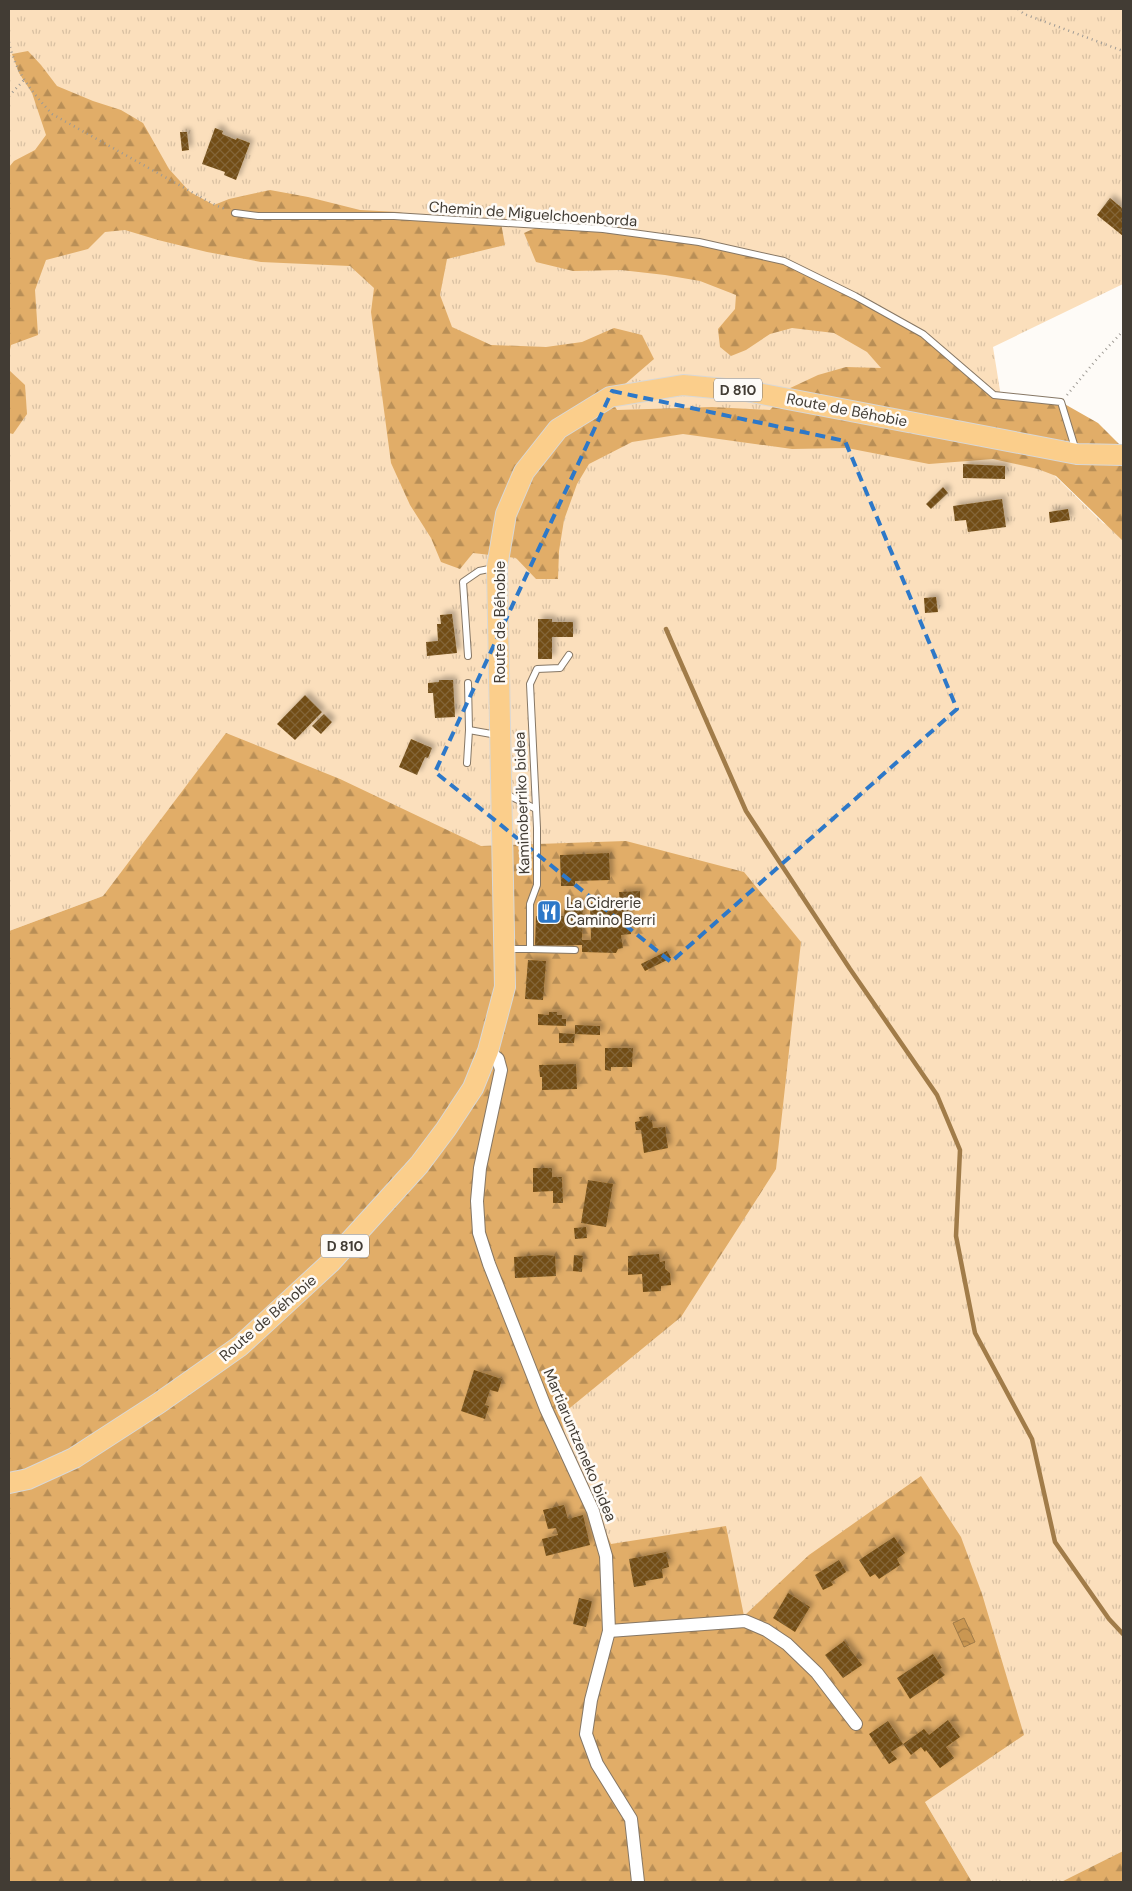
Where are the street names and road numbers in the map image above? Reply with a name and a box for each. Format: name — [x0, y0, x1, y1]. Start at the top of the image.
street label: Chemin de Miguelchoenborda — [428, 197, 638, 231]
road number: D 810 — [714, 378, 762, 402]
street label: Route de Béhobie — [785, 388, 909, 432]
street label: Route de Béhobie — [490, 561, 510, 683]
street label: Kaminoberriko bidea — [510, 731, 534, 875]
road number: D 810 — [321, 1234, 369, 1258]
street label: Route de Béhobie — [215, 1270, 321, 1366]
street label: Martiaruntzeneko bidea — [539, 1366, 621, 1524]

